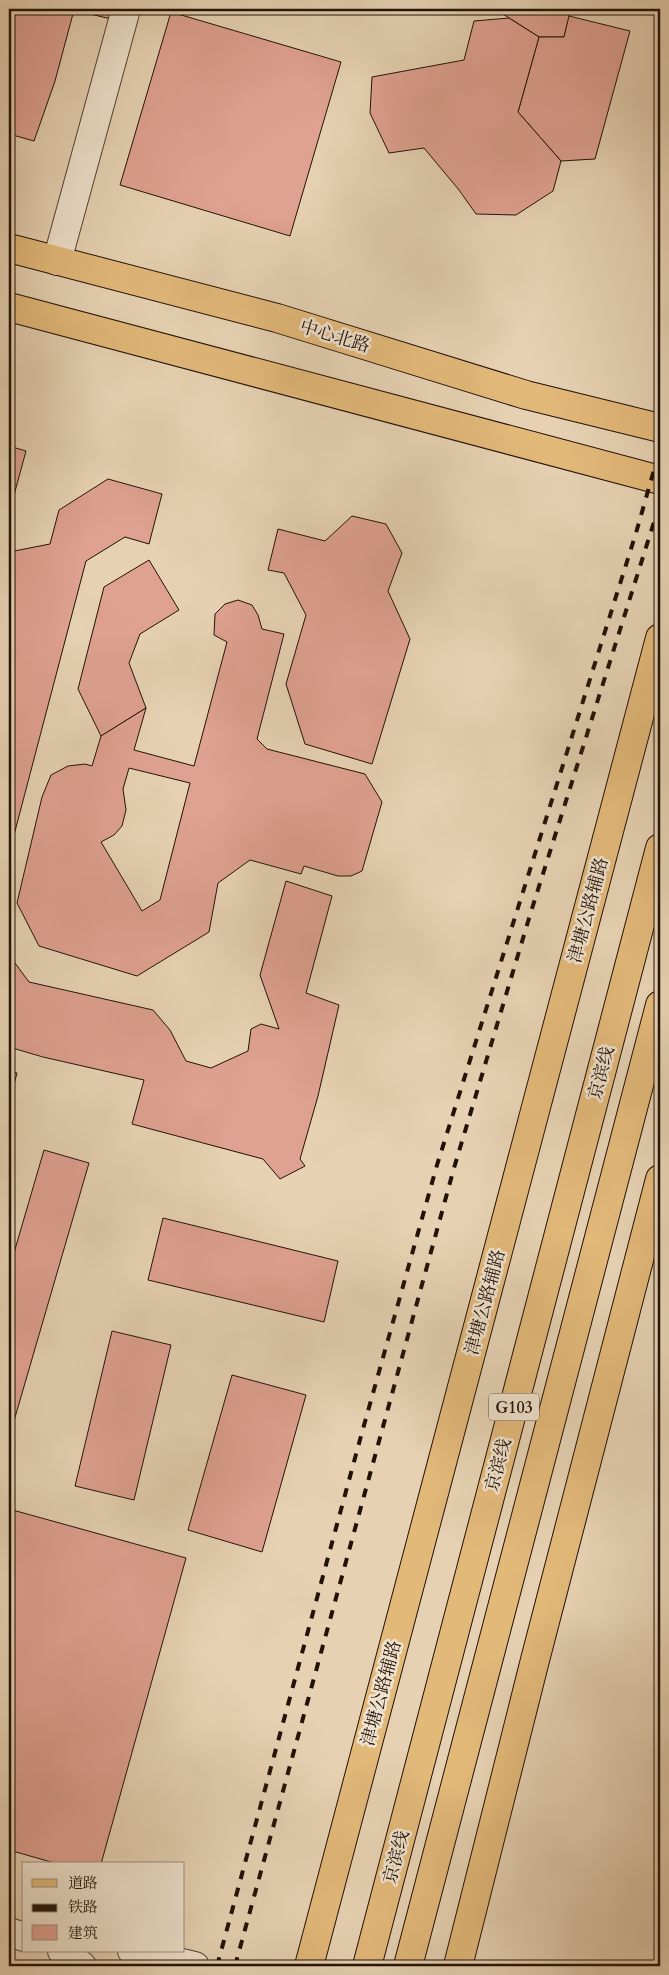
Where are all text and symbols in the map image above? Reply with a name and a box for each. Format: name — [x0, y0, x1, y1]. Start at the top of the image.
street label: 中心北路 — [297, 314, 373, 359]
street label: 津塘公路辅路 — [562, 855, 615, 966]
street label: 京滨线 — [582, 1044, 621, 1102]
street label: 津塘公路辅路 — [459, 1247, 512, 1358]
road number: G103 — [489, 1394, 539, 1420]
street label: 京滨线 — [479, 1436, 518, 1494]
street label: 津塘公路辅路 — [355, 1638, 408, 1749]
street label: 京滨线 — [377, 1828, 416, 1886]
legend — [22, 1862, 185, 1952]
text: 道路 — [68, 1873, 98, 1893]
text: 铁路 — [68, 1897, 98, 1917]
text: 建筑 — [68, 1923, 98, 1943]

